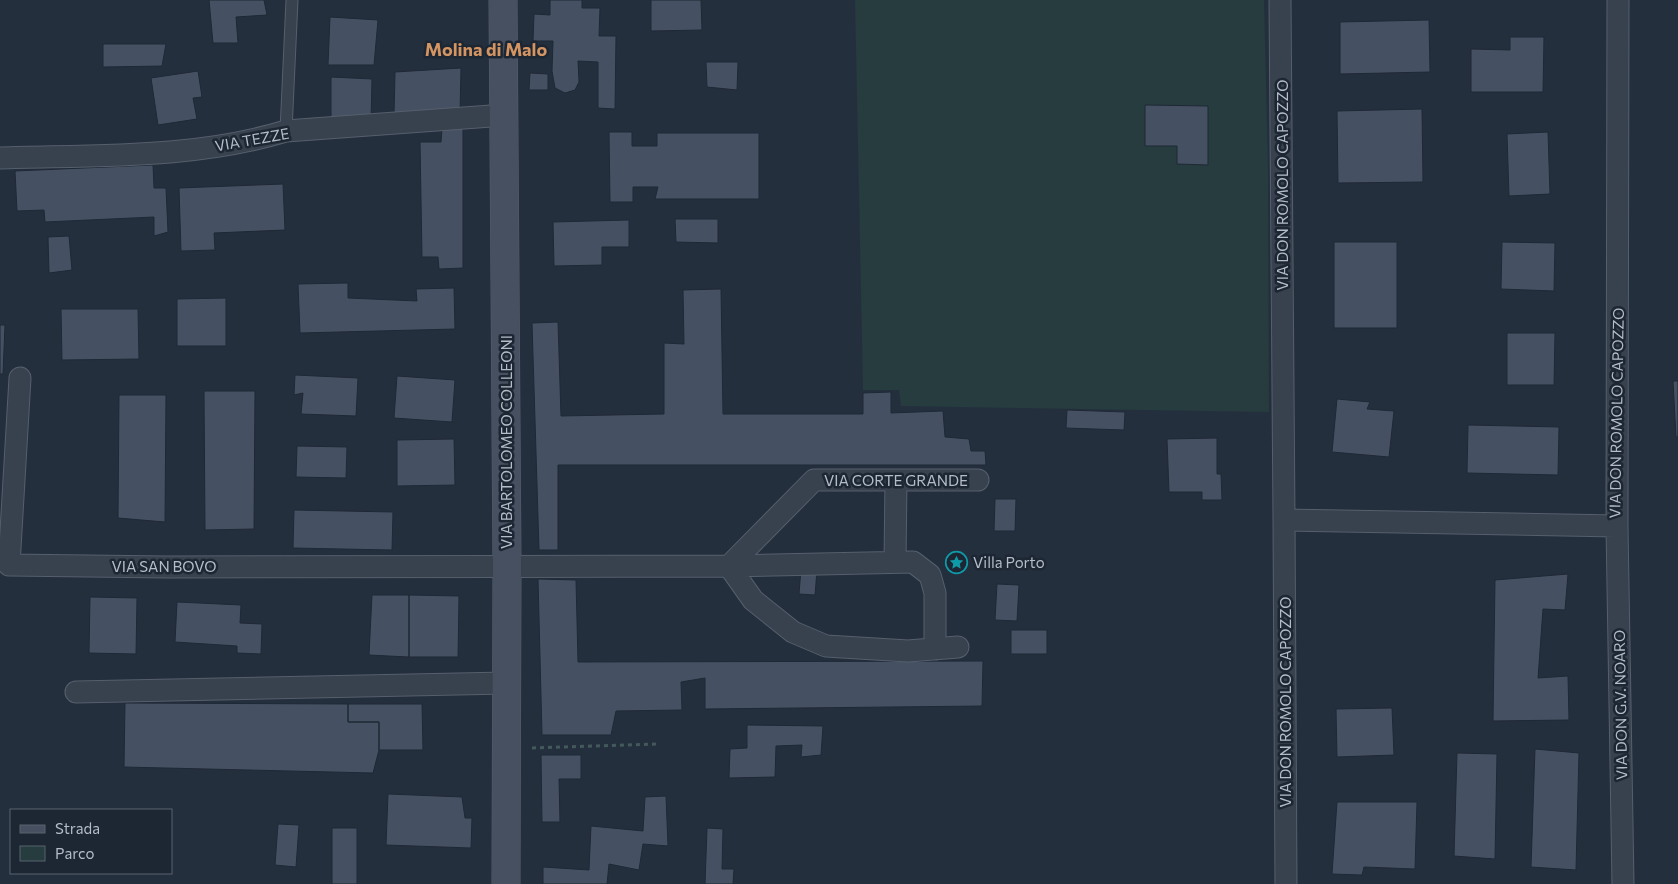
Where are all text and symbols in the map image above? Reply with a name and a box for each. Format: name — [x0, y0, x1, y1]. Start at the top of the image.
district label: Molina di Malo — [425, 38, 548, 60]
street label: VIA DON ROMOLO CAPOZZO — [1273, 80, 1291, 290]
street label: VIA TEZZE — [213, 124, 291, 154]
street label: VIA DON ROMOLO CAPOZZO — [1605, 307, 1627, 519]
street label: VIA BARTOLOMEO COLLEONI — [497, 335, 515, 549]
street label: VIA CORTE GRANDE — [824, 471, 968, 489]
place icon: Villa Porto — [945, 550, 969, 574]
place label: Villa Porto — [973, 553, 1045, 571]
street label: VIA SAN BOVO — [112, 557, 216, 575]
street label: VIA DON ROMOLO CAPOZZO — [1276, 597, 1294, 807]
street label: VIA DON G.V. NOARO — [1610, 630, 1630, 780]
legend — [10, 809, 172, 874]
text: Strada — [55, 819, 100, 837]
text: Parco — [55, 844, 94, 862]

